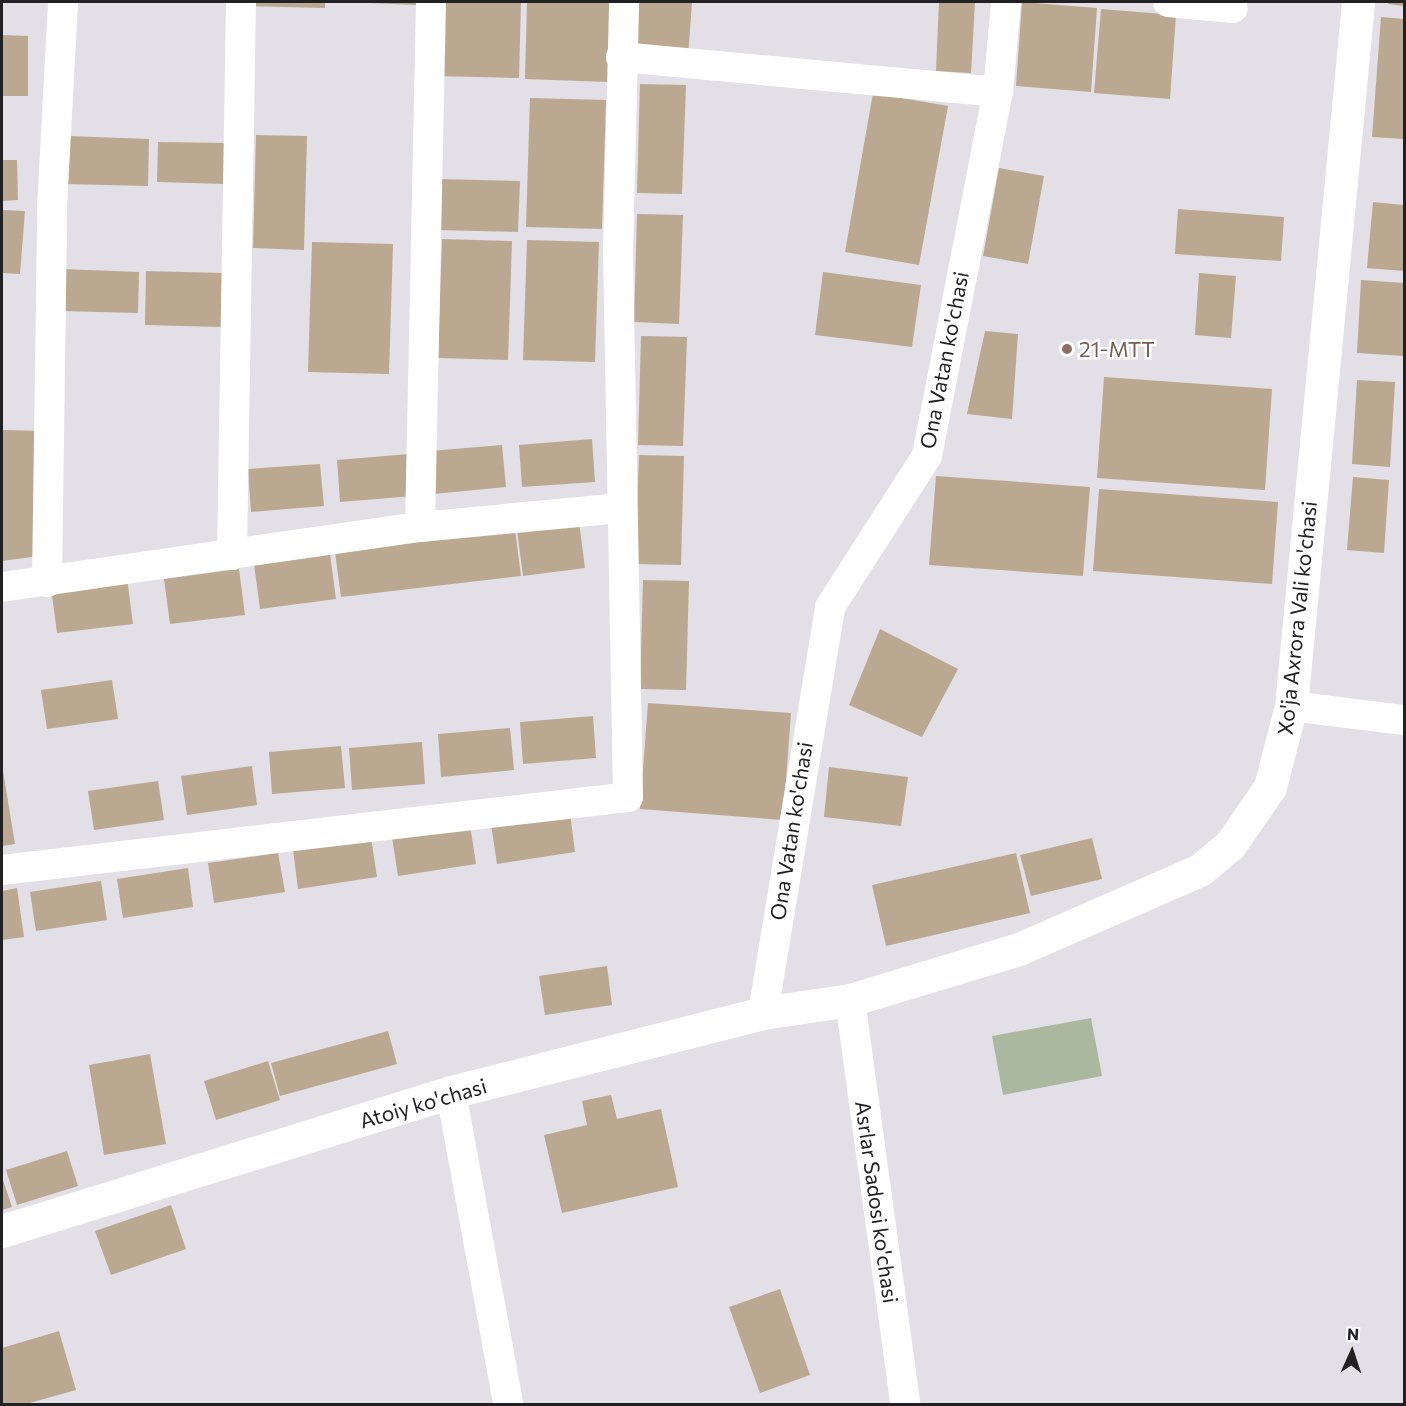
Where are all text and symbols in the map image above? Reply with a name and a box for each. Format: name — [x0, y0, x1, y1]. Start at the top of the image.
street label: Ona Vatan ko'chasi — [914, 269, 974, 451]
place label: 21-MTT — [1079, 336, 1155, 362]
marker: 21-MTT — [1060, 342, 1074, 356]
street label: Xo'ja Axrora Vali ko'chasi — [1272, 500, 1322, 736]
street label: Ona Vatan ko'chasi — [764, 740, 818, 922]
street label: Atoiy ko'chasi — [357, 1073, 489, 1133]
street label: Asrlar Sadosi ko'chasi — [850, 1099, 904, 1305]
north arrow — [1322, 1322, 1382, 1382]
text: N — [1346, 1324, 1359, 1343]

